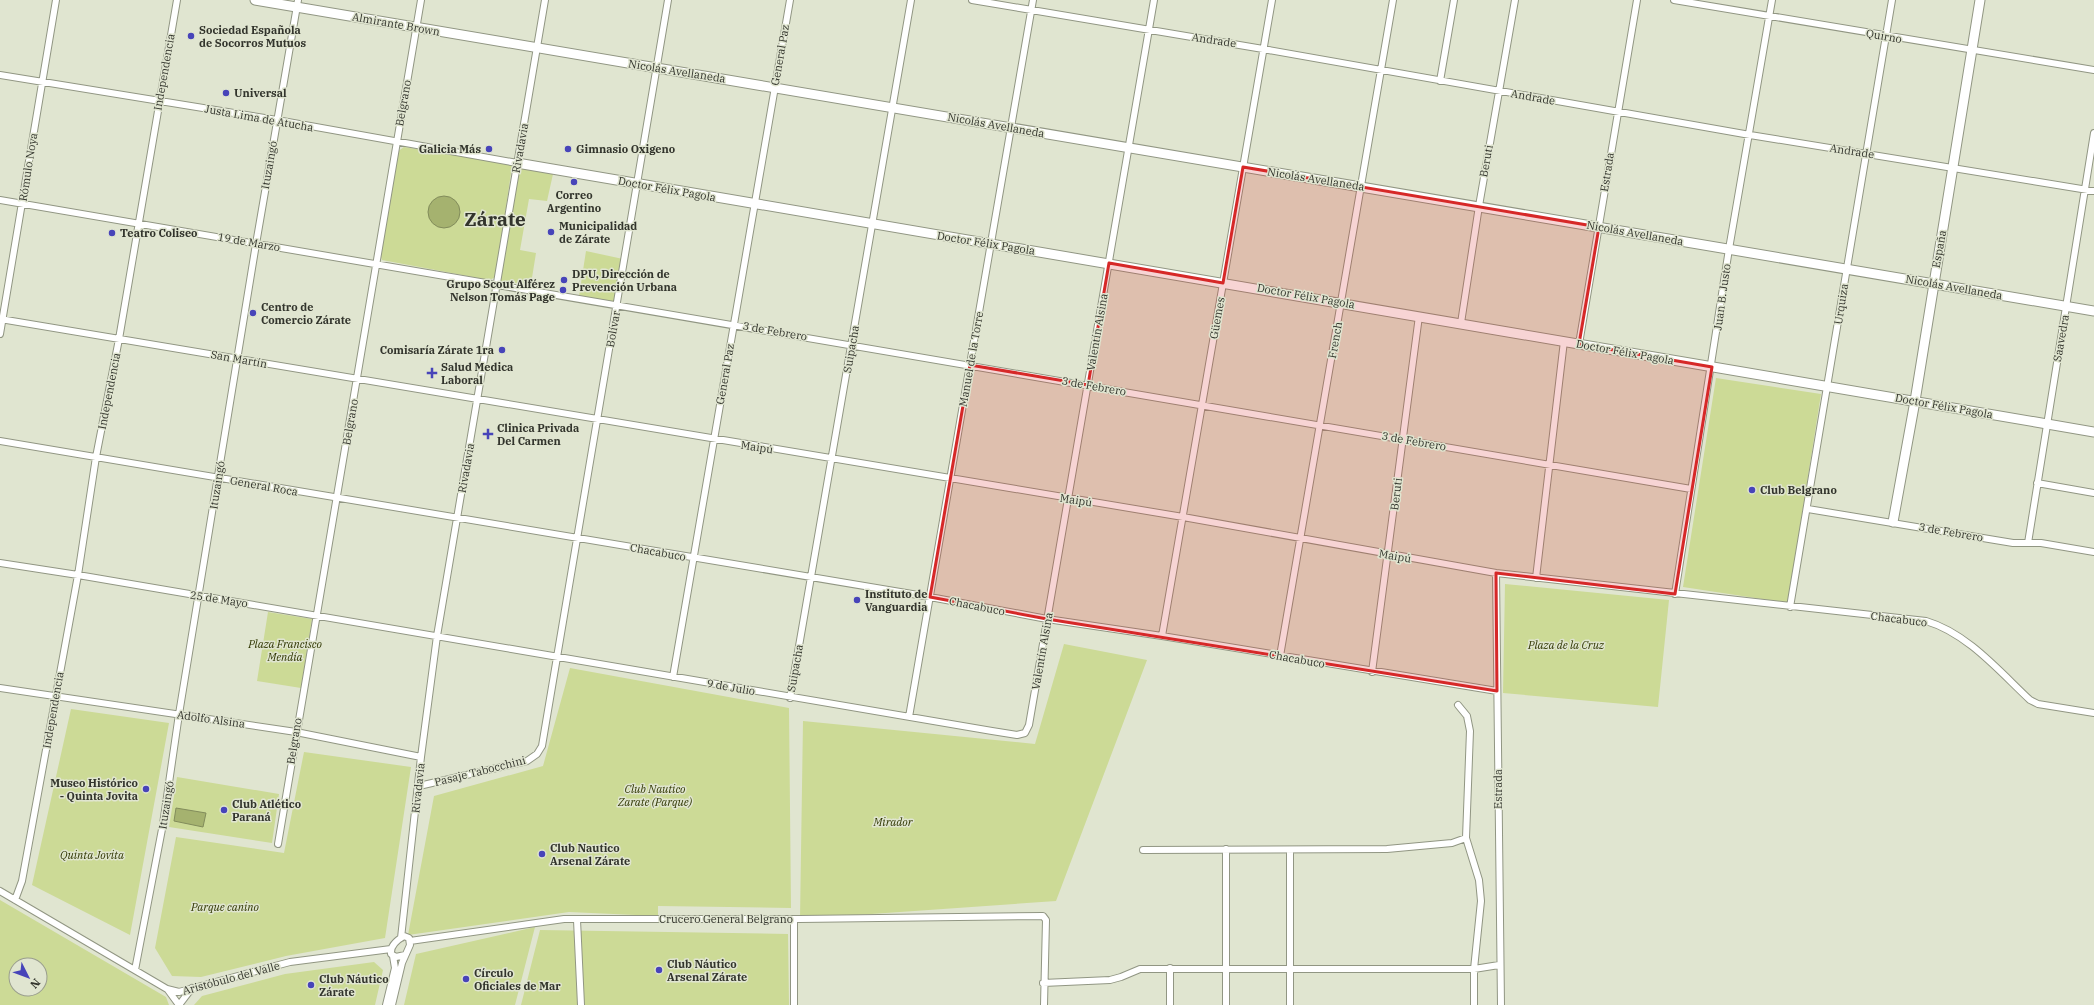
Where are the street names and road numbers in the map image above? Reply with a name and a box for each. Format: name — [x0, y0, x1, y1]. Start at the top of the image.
street label: Almirante Brown — [351, 9, 441, 39]
street label: General Paz — [768, 23, 792, 87]
street label: Quirno — [1865, 26, 1903, 46]
street label: Andrade — [1191, 30, 1237, 50]
street label: Independencia — [150, 32, 178, 112]
street label: Nicolás Avellaneda — [627, 56, 727, 86]
street label: Belgrano — [392, 79, 414, 127]
street label: Andrade — [1510, 86, 1556, 108]
street label: Justa Lima de Atucha — [203, 102, 315, 134]
street label: Nicolás Avellaneda — [946, 110, 1046, 140]
street label: Rivadavia — [509, 122, 531, 174]
street label: Rómulo Noya — [16, 132, 40, 202]
street label: Ituzaingó — [258, 140, 280, 190]
street label: Andrade — [1829, 141, 1875, 161]
street label: Beruti — [1476, 143, 1496, 178]
street label: Estrada — [1597, 151, 1617, 193]
street label: Nicolás Avellaneda — [1266, 164, 1366, 194]
street label: Doctor Félix Pagola — [617, 173, 717, 205]
street label: Nicolás Avellaneda — [1585, 218, 1685, 248]
street label: Doctor Félix Pagola — [936, 228, 1036, 258]
street label: España — [1929, 229, 1949, 269]
street label: 19 de Marzo — [217, 230, 281, 254]
street label: Juan B. Justo — [1710, 263, 1734, 331]
street label: Nicolás Avellaneda — [1904, 272, 2004, 302]
street label: Doctor Félix Pagola — [1256, 280, 1356, 312]
street label: Urquiza — [1831, 282, 1851, 326]
street label: Valentín Alsina — [1083, 292, 1111, 372]
street label: Güemes — [1206, 296, 1228, 340]
street label: Bolívar — [603, 309, 623, 348]
street label: Manuel de la Torre — [956, 310, 986, 408]
street label: Saavedra — [2050, 313, 2072, 363]
street label: 3 de Febrero — [742, 318, 808, 344]
street label: French — [1325, 320, 1345, 359]
street label: Suipacha — [840, 324, 862, 374]
street label: Doctor Félix Pagola — [1575, 336, 1675, 368]
street label: General Paz — [713, 342, 737, 406]
street label: San Martín — [210, 347, 268, 371]
street label: Independencia — [95, 351, 123, 431]
street label: 3 de Febrero — [1061, 373, 1127, 399]
street label: Doctor Félix Pagola — [1894, 390, 1994, 422]
street label: Belgrano — [339, 398, 361, 446]
street label: 3 de Febrero — [1381, 428, 1447, 454]
street label: Maipú — [740, 438, 774, 456]
street label: Rivadavia — [455, 442, 477, 494]
street label: Ituzaingó — [206, 460, 228, 510]
street label: General Roca — [229, 473, 299, 499]
street label: Beruti — [1387, 476, 1405, 511]
street label: Maipú — [1059, 491, 1093, 509]
street label: 3 de Febrero — [1918, 519, 1984, 545]
street label: Chacabuco — [629, 540, 687, 564]
street label: Maipú — [1378, 546, 1412, 566]
street label: 25 de Mayo — [189, 588, 249, 610]
street label: Chacabuco — [948, 594, 1006, 618]
street label: Chacabuco — [1870, 609, 1928, 629]
street label: Valentín Alsina — [1028, 611, 1056, 691]
street label: Suipacha — [784, 643, 806, 693]
street label: Chacabuco — [1268, 647, 1326, 671]
street label: Independencia — [39, 670, 67, 750]
street label: 9 de Julio — [706, 676, 756, 698]
street label: Adolfo Alsina — [176, 707, 246, 731]
street label: Belgrano — [283, 717, 305, 765]
street label: Pasaje Tabocchini — [433, 753, 528, 789]
street label: Rivadavia — [408, 762, 428, 814]
street label: Estrada — [1491, 769, 1505, 809]
street label: Ituzaingó — [155, 780, 177, 830]
street label: Crucero General Belgrano — [659, 912, 793, 926]
street label: Aristóbulo del Valle — [181, 958, 281, 998]

